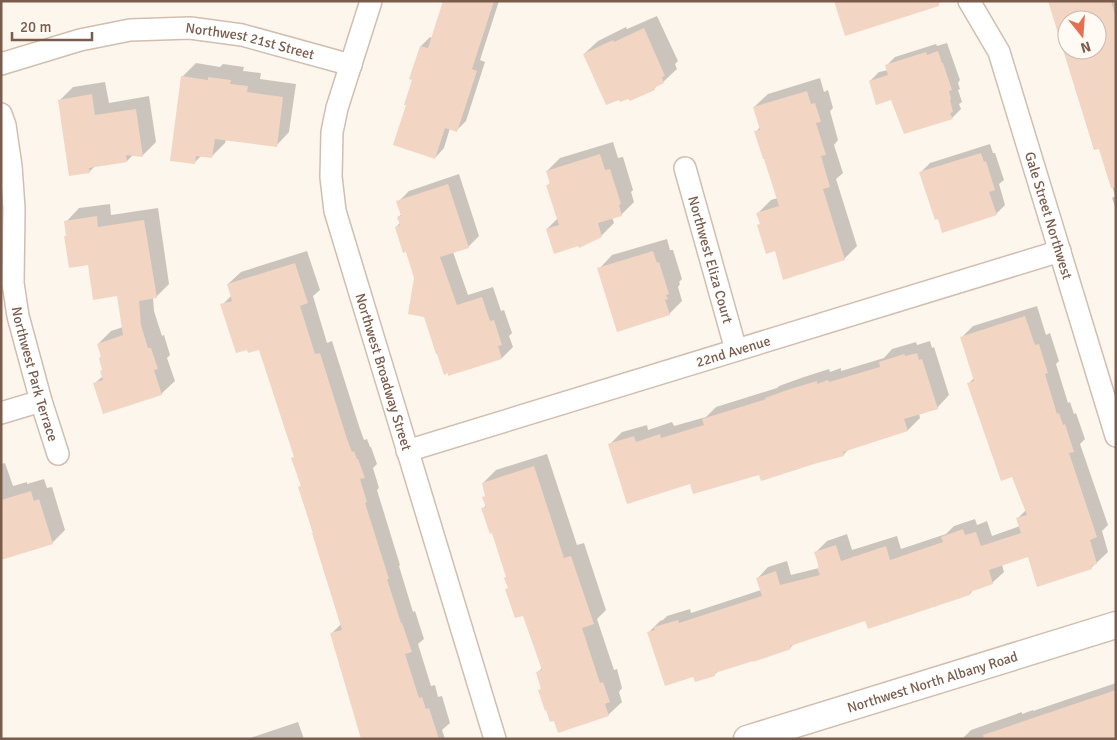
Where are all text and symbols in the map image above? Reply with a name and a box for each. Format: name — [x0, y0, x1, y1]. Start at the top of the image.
scale bar — [12, 10, 92, 42]
north arrow — [1057, 10, 1107, 60]
text: 20 m — [20, 18, 51, 36]
street label: Northwest 21st Street — [185, 19, 316, 64]
text: N — [1079, 37, 1093, 57]
street label: Gale Street Northwest — [1021, 150, 1076, 281]
street label: Northwest Eliza Court — [684, 194, 736, 325]
street label: Northwest Broadway Street — [351, 291, 415, 453]
street label: Northwest Park Terrace — [8, 306, 61, 444]
street label: 22nd Avenue — [694, 332, 773, 371]
street label: Northwest North Albany Road — [845, 648, 1020, 717]

